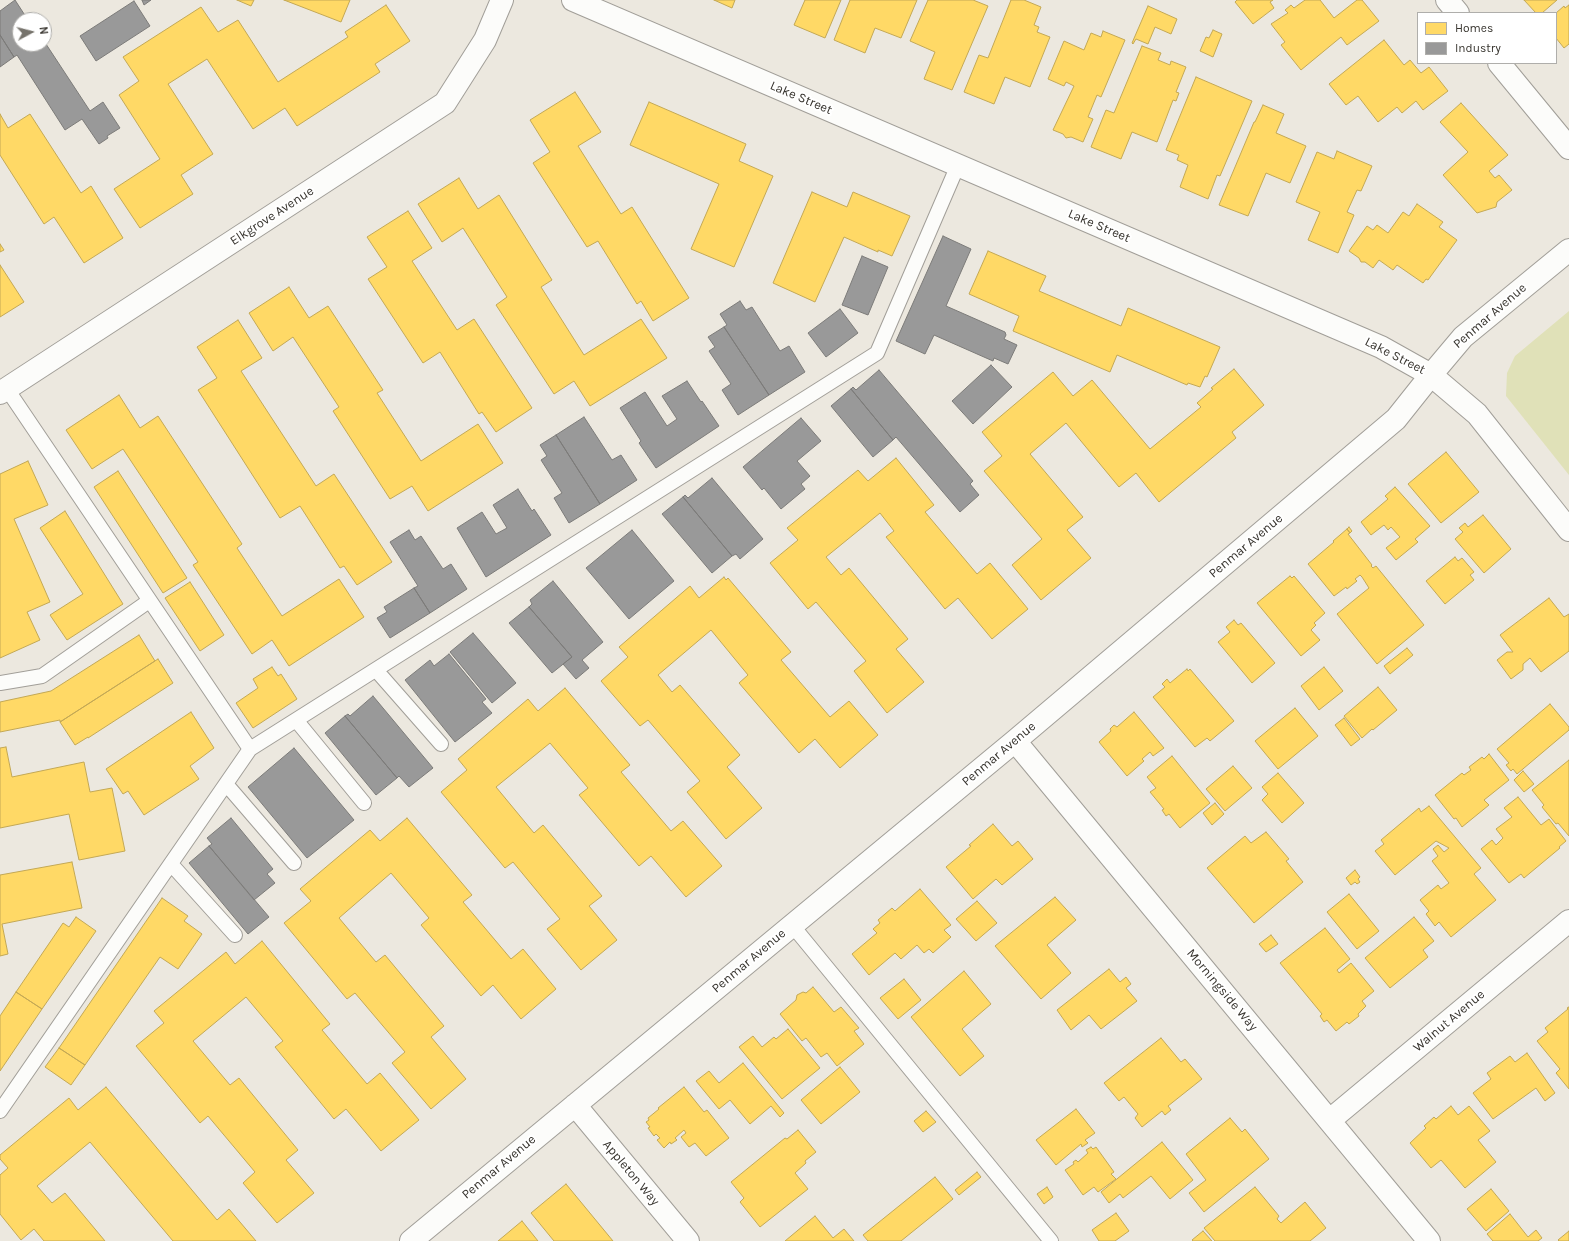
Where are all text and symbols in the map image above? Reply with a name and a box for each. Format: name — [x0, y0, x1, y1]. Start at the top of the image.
north arrow — [12, 12, 52, 52]
legend — [1417, 12, 1557, 64]
text: Homes — [1455, 21, 1493, 35]
text: N — [36, 26, 50, 35]
text: Industry — [1455, 41, 1501, 55]
street label: Lake Street — [768, 78, 834, 118]
street label: Elkgrove Avenue — [227, 183, 317, 249]
street label: Lake Street — [1066, 206, 1132, 246]
street label: Penmar Avenue — [1450, 280, 1530, 352]
street label: Lake Street — [1362, 334, 1428, 378]
street label: Penmar Avenue — [1206, 511, 1286, 581]
street label: Penmar Avenue — [959, 719, 1039, 789]
street label: Penmar Avenue — [709, 926, 789, 996]
street label: Morningside Way — [1183, 946, 1261, 1034]
street label: Walnut Avenue — [1410, 987, 1488, 1055]
street label: Penmar Avenue — [459, 1132, 539, 1202]
street label: Appleton Way — [599, 1137, 663, 1209]

